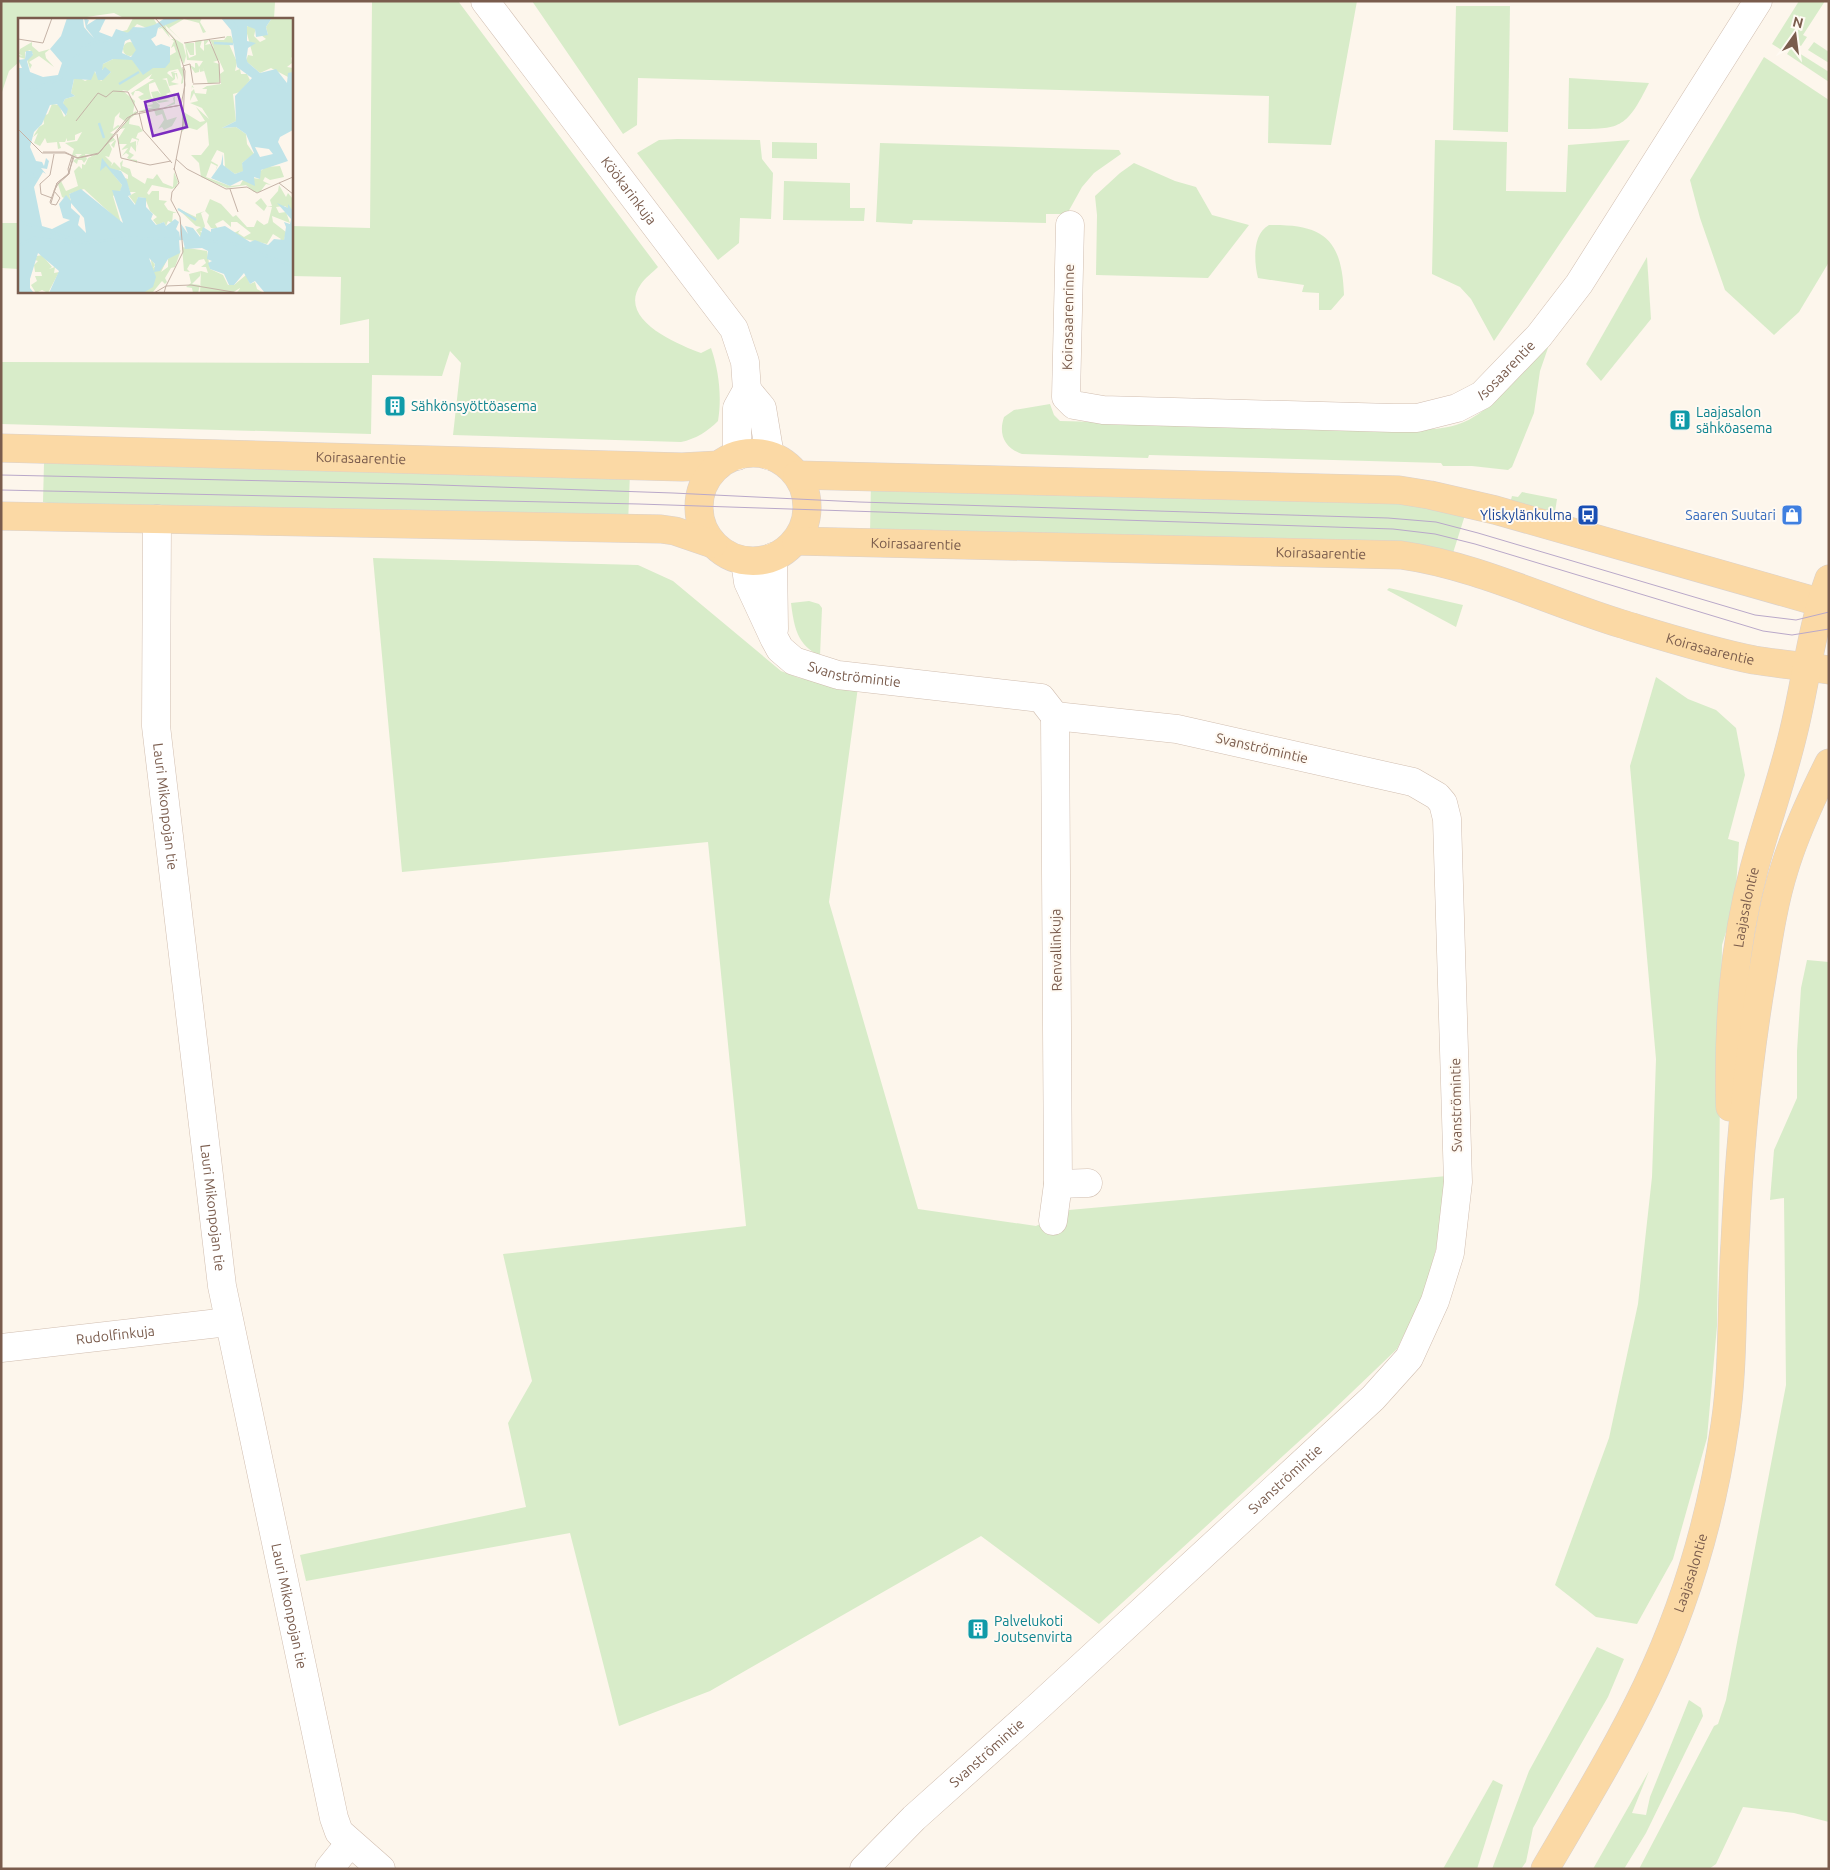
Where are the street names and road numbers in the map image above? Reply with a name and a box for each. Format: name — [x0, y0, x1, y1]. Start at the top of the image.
street label: Köökarinkuja — [598, 153, 660, 228]
street label: Koirasaarenrinne — [1059, 264, 1077, 370]
street label: Isosaarentie — [1475, 337, 1538, 404]
street label: Koirasaarentie — [315, 449, 406, 467]
street label: Koirasaarentie — [870, 535, 961, 553]
street label: Koirasaarentie — [1275, 544, 1366, 562]
street label: Koirasaarentie — [1664, 630, 1756, 668]
street label: Svanströmintie — [806, 658, 902, 690]
street label: Svanströmintie — [1214, 730, 1310, 766]
street label: Lauri Mikonpojan tie — [150, 742, 181, 871]
street label: Laajasalontie — [1730, 865, 1762, 949]
street label: Renvallinkuja — [1047, 908, 1065, 992]
street label: Svanströmintie — [1447, 1058, 1465, 1152]
street label: Lauri Mikonpojan tie — [197, 1143, 228, 1272]
street label: Rudolfinkuja — [75, 1322, 156, 1347]
street label: Svanströmintie — [1245, 1441, 1325, 1517]
street label: Laajasalontie — [1671, 1532, 1710, 1615]
street label: Lauri Mikonpojan tie — [268, 1542, 310, 1670]
street label: Svanströmintie — [946, 1715, 1027, 1790]

